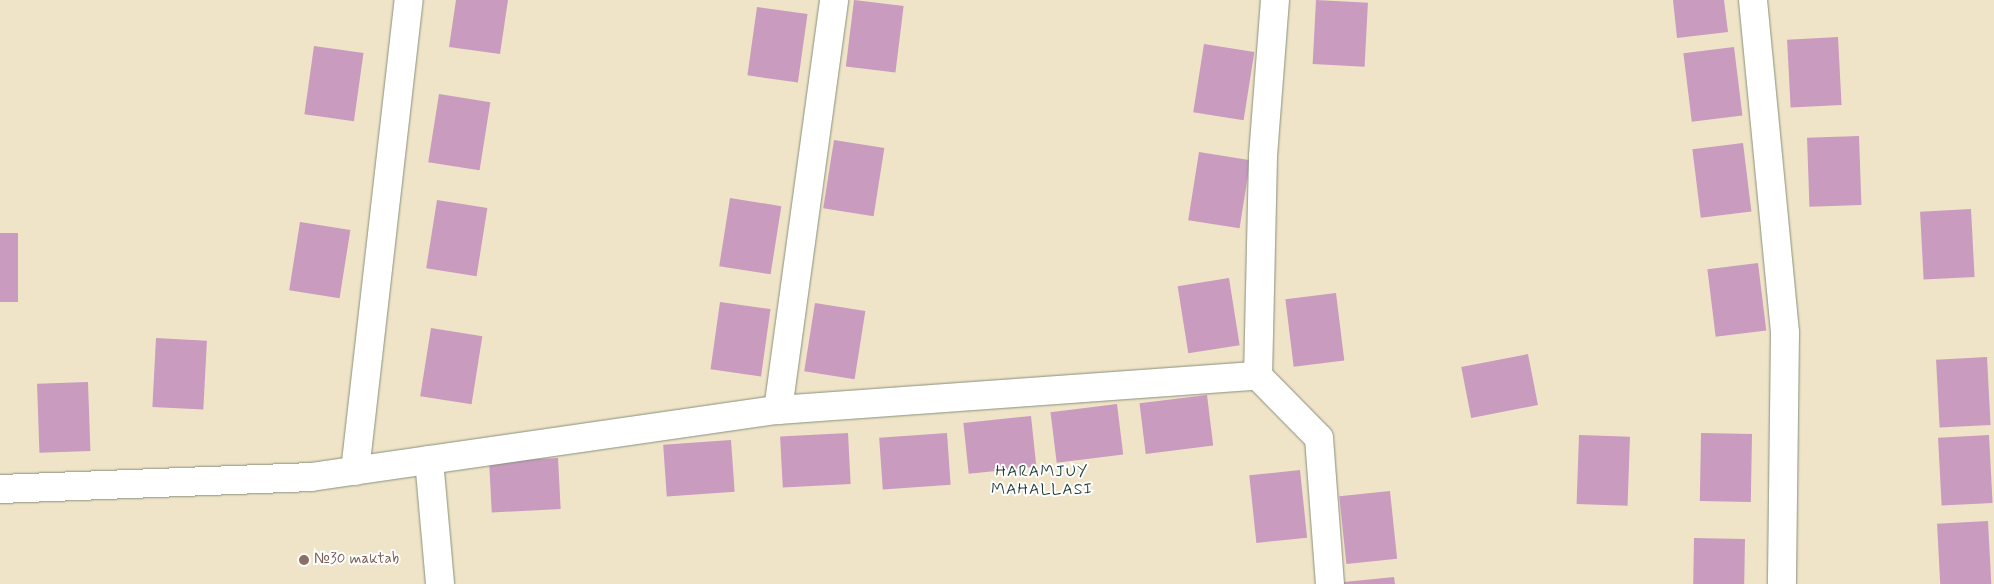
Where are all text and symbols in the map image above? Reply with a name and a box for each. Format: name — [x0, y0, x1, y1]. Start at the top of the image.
district label: HARAMJUY MAHALLASI — [991, 462, 1093, 500]
place label: №30 maktab — [314, 551, 399, 569]
marker: №30 maktab — [298, 554, 310, 566]

